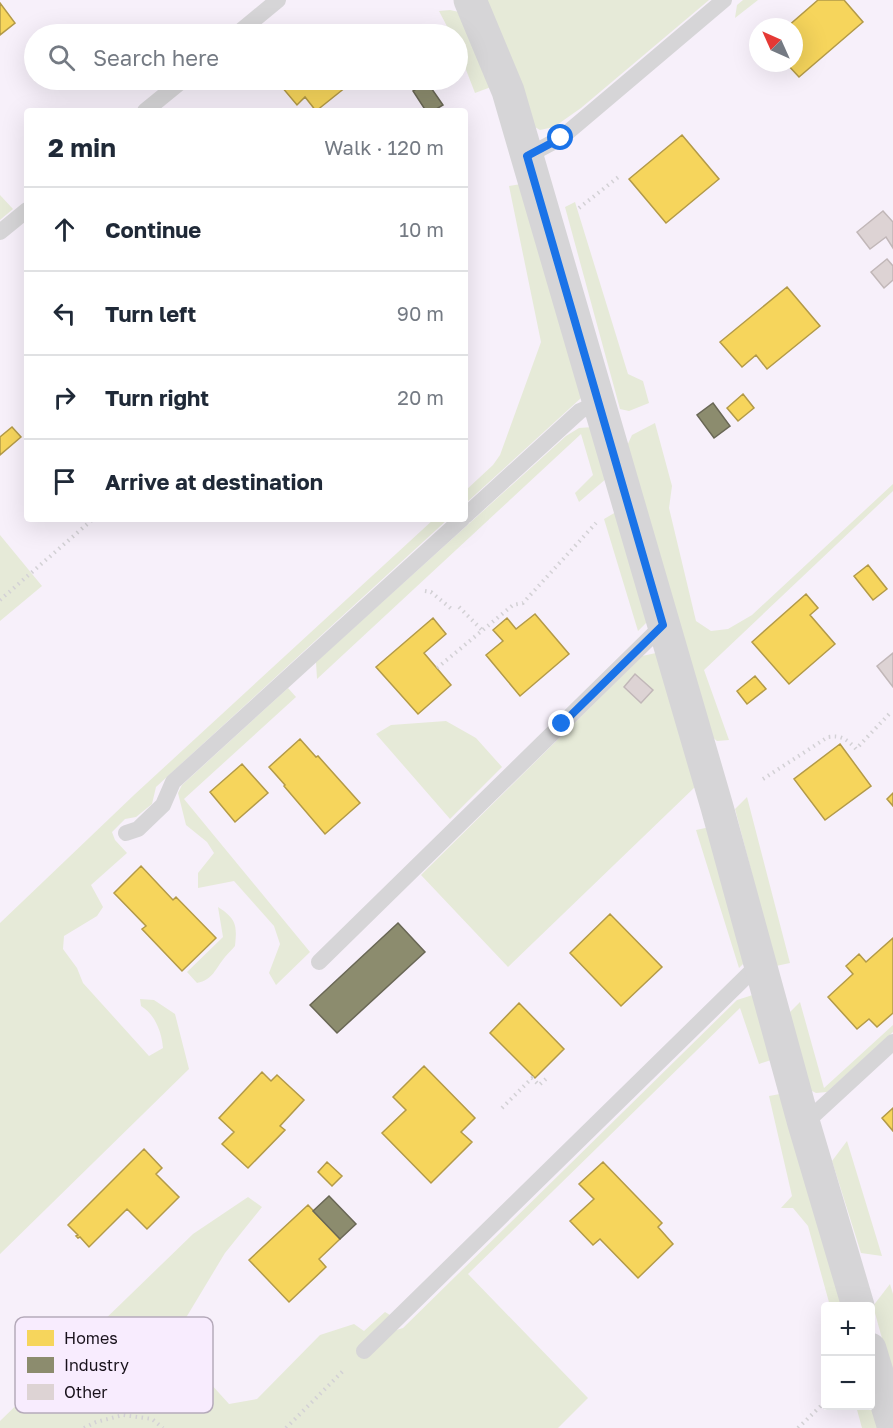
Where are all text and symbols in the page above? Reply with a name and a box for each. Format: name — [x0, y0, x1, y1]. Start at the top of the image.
north arrow — [749, 18, 803, 72]
search box — [24, 24, 468, 90]
icon: search — [45, 41, 78, 74]
text: Search here — [93, 44, 219, 71]
route start — [547, 124, 573, 150]
text: 2 min — [48, 132, 116, 163]
text: Walk · 120 m — [324, 135, 444, 159]
icon: ahead — [48, 213, 81, 246]
text: Continue — [105, 216, 201, 243]
text: 10 m — [399, 217, 444, 241]
icon: left — [48, 297, 81, 330]
text: Turn left — [105, 300, 196, 327]
text: 90 m — [397, 301, 444, 325]
icon: right — [48, 381, 81, 414]
text: Turn right — [105, 384, 209, 411]
text: 20 m — [397, 385, 444, 409]
icon: arrive — [48, 465, 81, 498]
text: Arrive at destination — [105, 468, 323, 495]
route end — [548, 710, 574, 736]
map controls — [821, 1302, 875, 1410]
button: + — [821, 1302, 875, 1356]
legend — [15, 1317, 213, 1413]
text: Homes — [64, 1328, 118, 1348]
text: Industry — [64, 1355, 129, 1375]
button: − — [821, 1356, 875, 1410]
text: Other — [64, 1382, 108, 1402]

